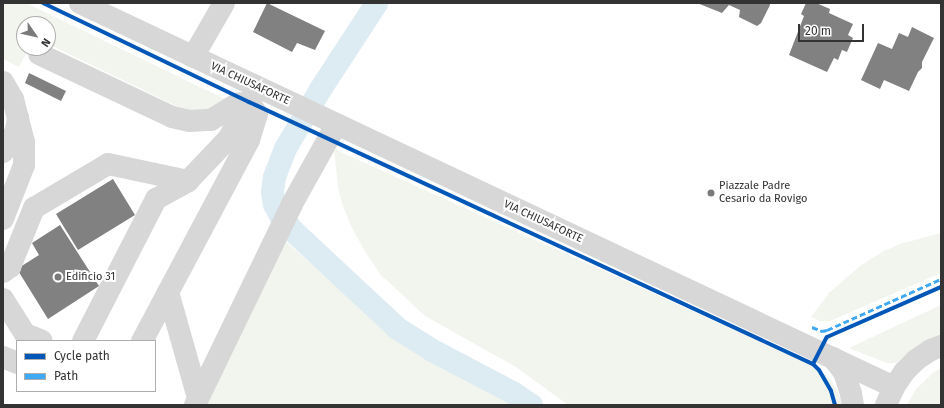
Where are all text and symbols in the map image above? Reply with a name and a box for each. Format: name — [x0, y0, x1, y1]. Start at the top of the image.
north arrow — [16, 16, 56, 56]
scale bar — [800, 16, 866, 42]
text: 20 m — [805, 24, 831, 38]
text: N — [38, 36, 53, 49]
street label: VIA CHIUSAFORTE — [208, 60, 292, 108]
place label: Piazzale Padre Cesario da Rovigo — [719, 180, 807, 206]
marker: Piazzale Padre Cesario da Rovigo — [706, 188, 716, 198]
street label: VIA CHIUSAFORTE — [501, 198, 585, 246]
place label: Edificio 31 — [66, 270, 115, 284]
marker: Edificio 31 — [53, 272, 63, 282]
legend — [16, 340, 156, 392]
text: Cycle path — [54, 349, 110, 363]
text: Path — [54, 369, 78, 383]

